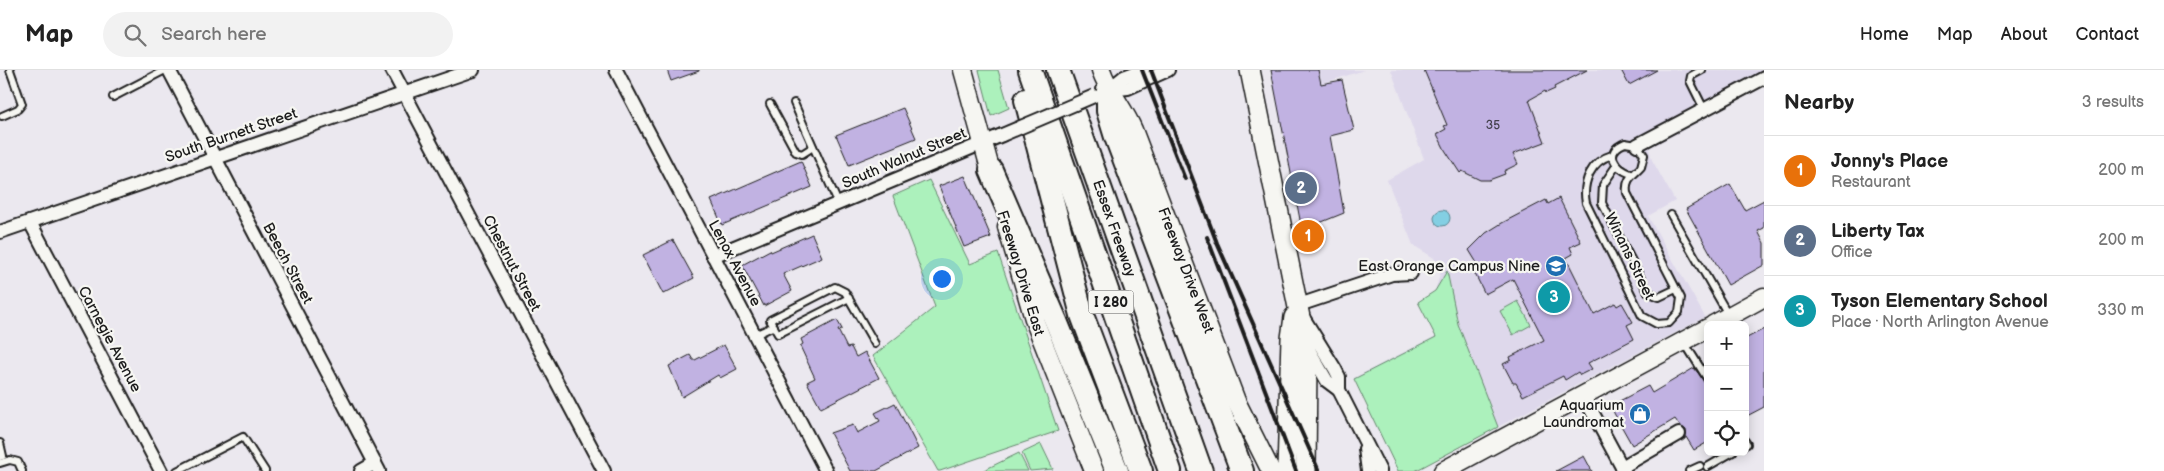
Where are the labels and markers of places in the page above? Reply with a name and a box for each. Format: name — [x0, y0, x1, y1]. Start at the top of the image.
pin: 2 — [1285, 169, 1317, 207]
pin: 1 — [1292, 217, 1324, 255]
school or university icon: East Orange Campus Nine — [1544, 254, 1568, 278]
place label: East Orange Campus Nine — [1358, 257, 1540, 276]
pin: 3 — [1538, 278, 1570, 316]
place label: Aquarium Laundromat — [1543, 396, 1624, 432]
shop icon: Aquarium Laundromat — [1628, 402, 1652, 426]

